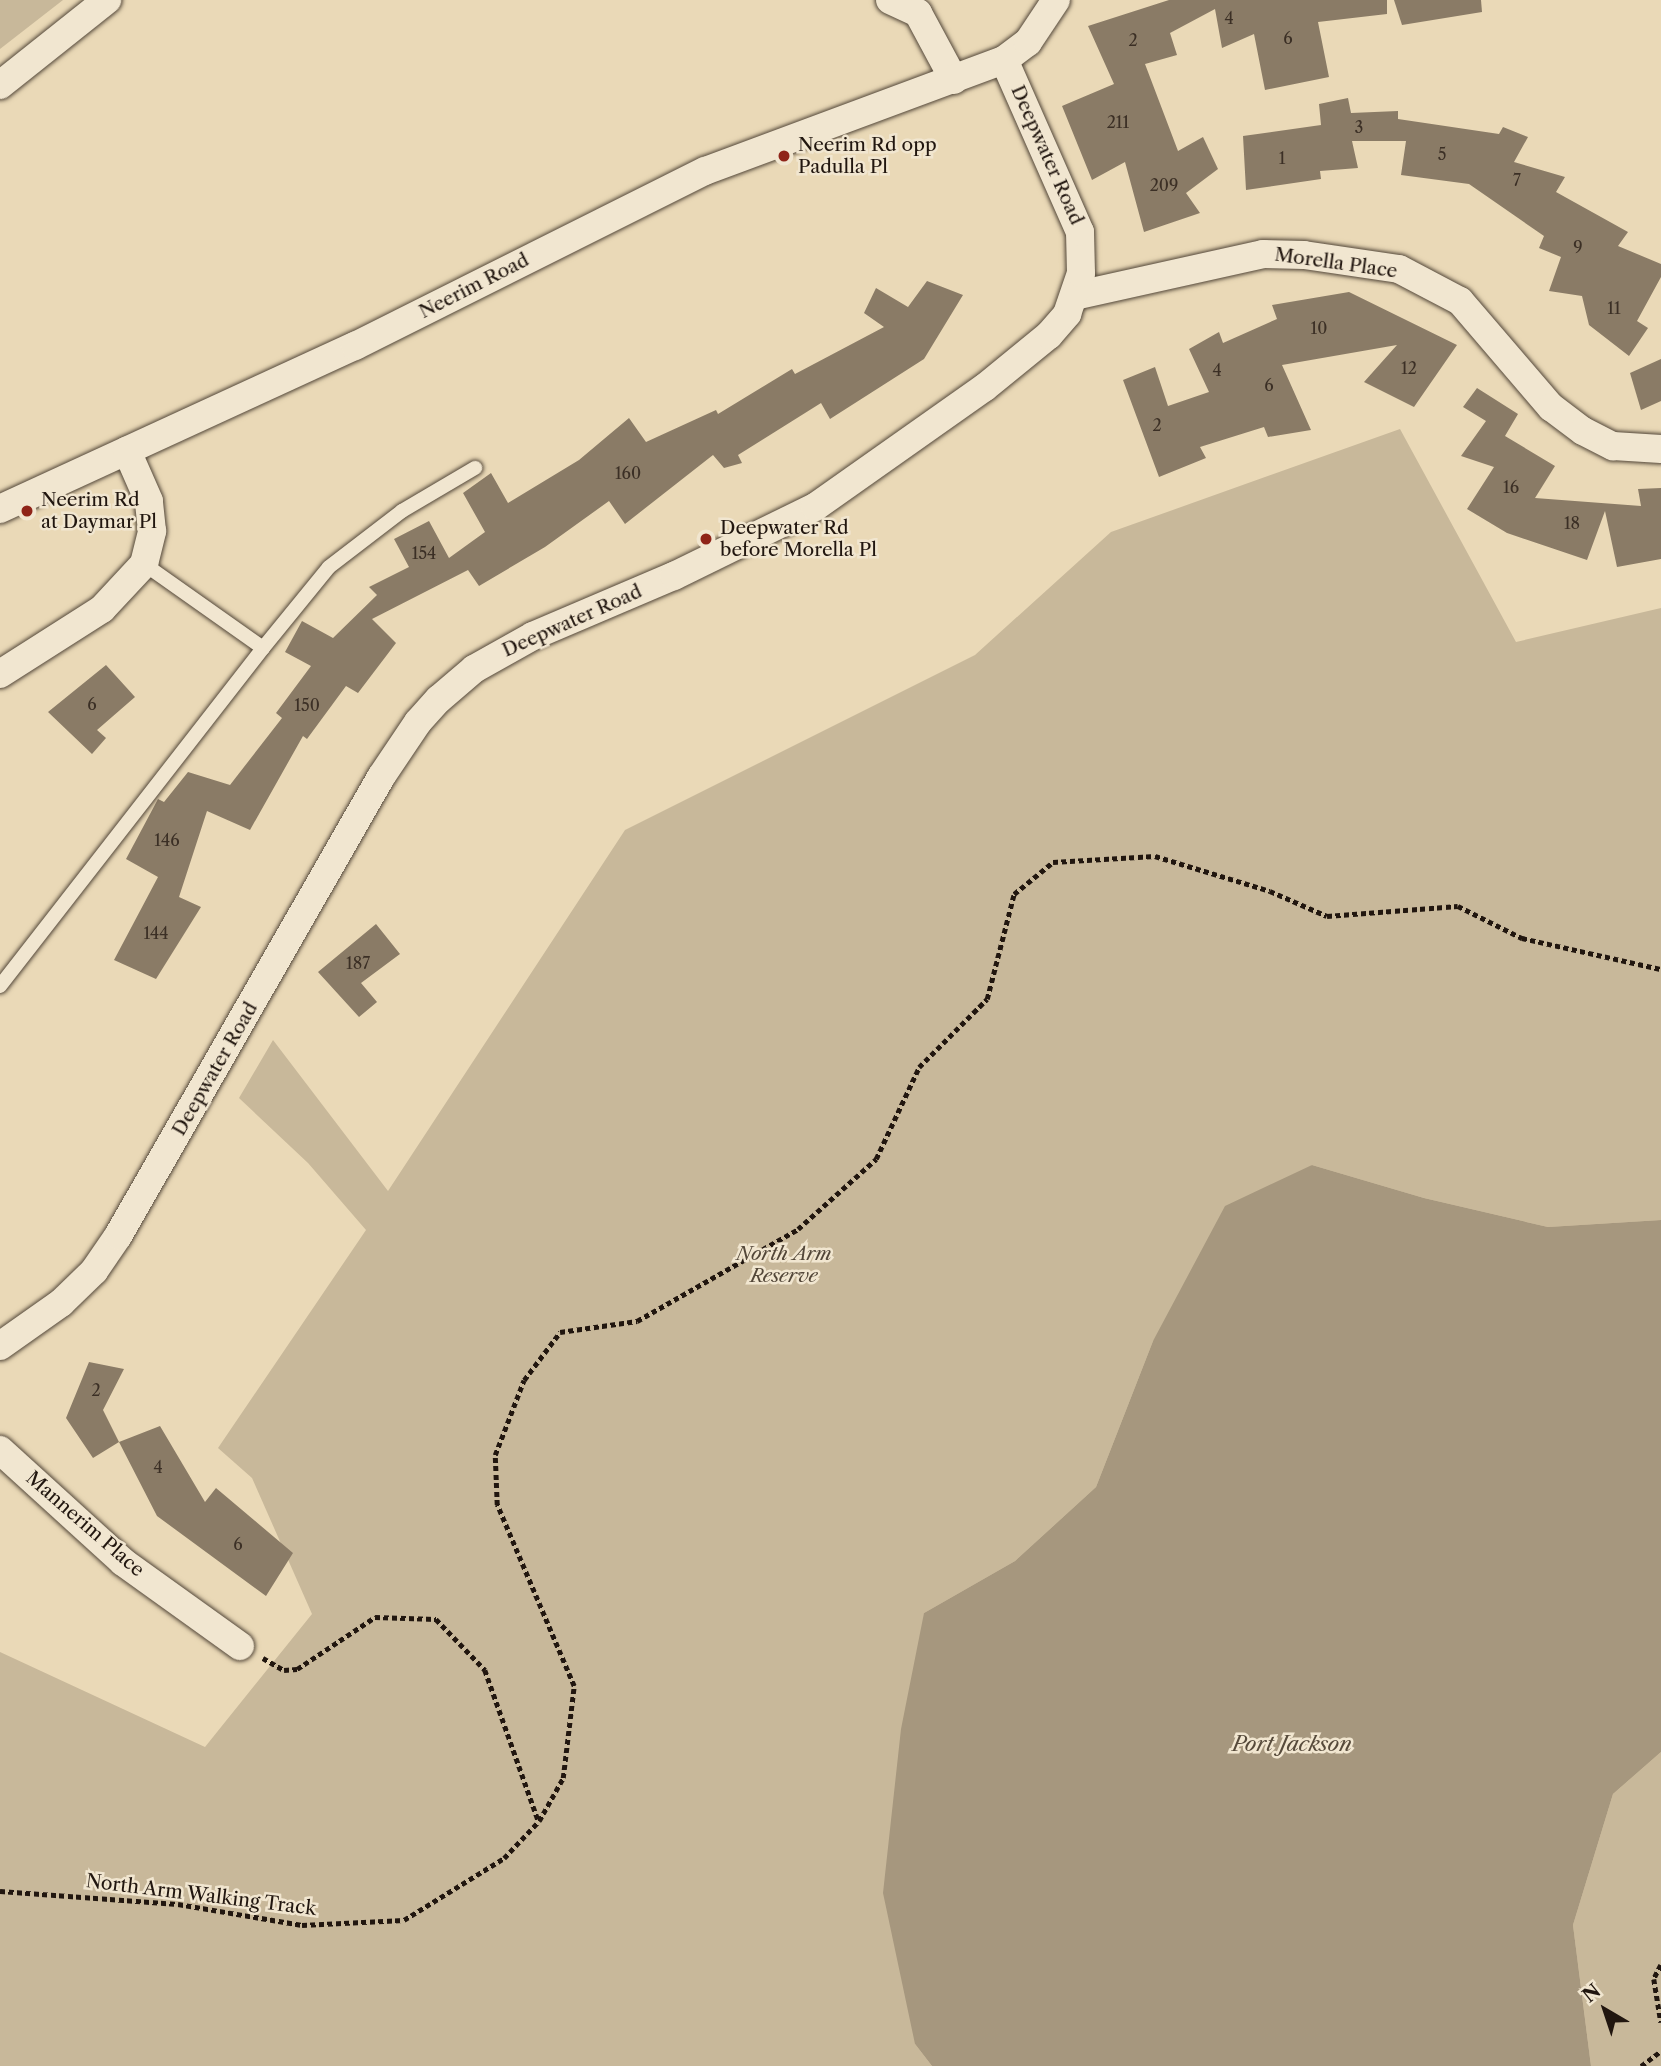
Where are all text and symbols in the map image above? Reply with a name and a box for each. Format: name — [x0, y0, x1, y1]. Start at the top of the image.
house number: 4 — [1224, 8, 1234, 28]
house number: 6 — [1283, 28, 1293, 48]
house number: 2 — [1128, 30, 1138, 50]
street label: Deepwater Road — [1006, 82, 1088, 228]
house number: 211 — [1107, 112, 1129, 132]
house number: 3 — [1355, 117, 1363, 137]
place label: Neerim Rd opp Padulla Pl — [798, 134, 937, 178]
house number: 5 — [1438, 144, 1446, 164]
marker: Neerim Rd opp Padulla Pl — [776, 148, 792, 164]
house number: 1 — [1279, 148, 1285, 168]
house number: 7 — [1513, 170, 1521, 190]
house number: 209 — [1150, 175, 1178, 195]
house number: 9 — [1573, 237, 1583, 257]
street label: Morella Place — [1273, 243, 1399, 283]
street label: Neerim Road — [415, 249, 533, 323]
house number: 11 — [1607, 298, 1621, 318]
house number: 10 — [1311, 318, 1327, 338]
house number: 12 — [1401, 358, 1417, 378]
house number: 4 — [1212, 360, 1222, 380]
house number: 6 — [1264, 375, 1274, 395]
house number: 2 — [1152, 415, 1162, 435]
house number: 160 — [615, 463, 641, 483]
house number: 16 — [1503, 477, 1519, 497]
place label: Neerim Rd at Daymar Pl — [41, 489, 157, 533]
marker: Neerim Rd at Daymar Pl — [19, 503, 35, 519]
house number: 18 — [1564, 513, 1580, 533]
place label: Deepwater Rd before Morella Pl — [720, 517, 877, 561]
marker: Deepwater Rd before Morella Pl — [698, 531, 714, 547]
house number: 154 — [412, 543, 436, 563]
street label: Deepwater Road — [499, 580, 645, 662]
house number: 6 — [87, 694, 97, 714]
house number: 150 — [294, 695, 320, 715]
house number: 146 — [154, 830, 180, 850]
house number: 144 — [143, 923, 169, 943]
house number: 187 — [346, 953, 370, 973]
street label: Deepwater Road — [167, 998, 263, 1140]
park label: North Arm Reserve — [736, 1243, 832, 1287]
house number: 2 — [91, 1380, 101, 1400]
house number: 4 — [153, 1457, 163, 1477]
street label: Mannerim Place — [21, 1467, 149, 1581]
house number: 6 — [233, 1534, 243, 1554]
water label: Port Jackson — [1232, 1731, 1352, 1757]
street label: North Arm Walking Track — [84, 1869, 318, 1921]
north arrow — [1570, 1975, 1640, 2045]
text: N — [1578, 1979, 1605, 2007]

